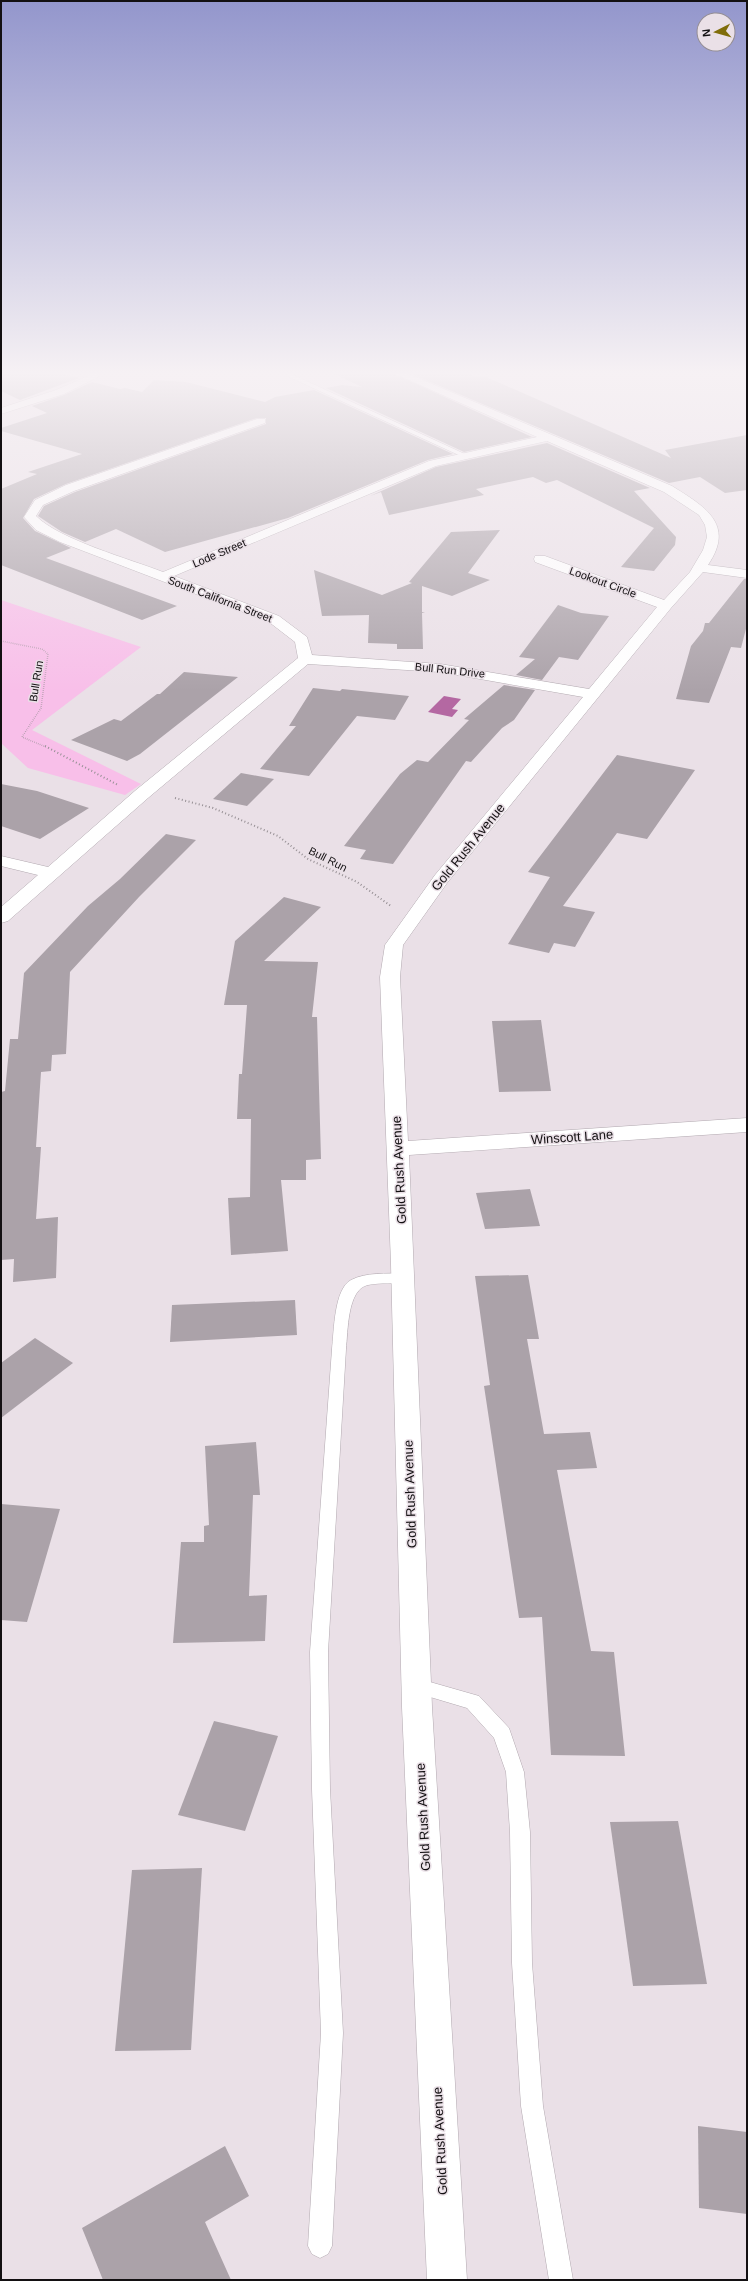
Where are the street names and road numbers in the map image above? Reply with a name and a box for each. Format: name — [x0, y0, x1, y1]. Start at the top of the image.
street label: Lode Street — [190, 536, 248, 570]
street label: Lookout Circle — [568, 564, 638, 600]
street label: South California Street — [166, 574, 274, 624]
street label: Bull Run — [27, 660, 45, 702]
street label: Bull Run Drive — [414, 660, 486, 680]
street label: Gold Rush Avenue — [428, 800, 508, 894]
street label: Bull Run — [307, 844, 349, 874]
street label: Gold Rush Avenue — [389, 1116, 409, 1224]
street label: Winscott Lane — [530, 1127, 614, 1147]
street label: Gold Rush Avenue — [401, 1440, 419, 1548]
street label: Gold Rush Avenue — [413, 1763, 433, 1871]
street label: Gold Rush Avenue — [430, 2087, 450, 2195]

